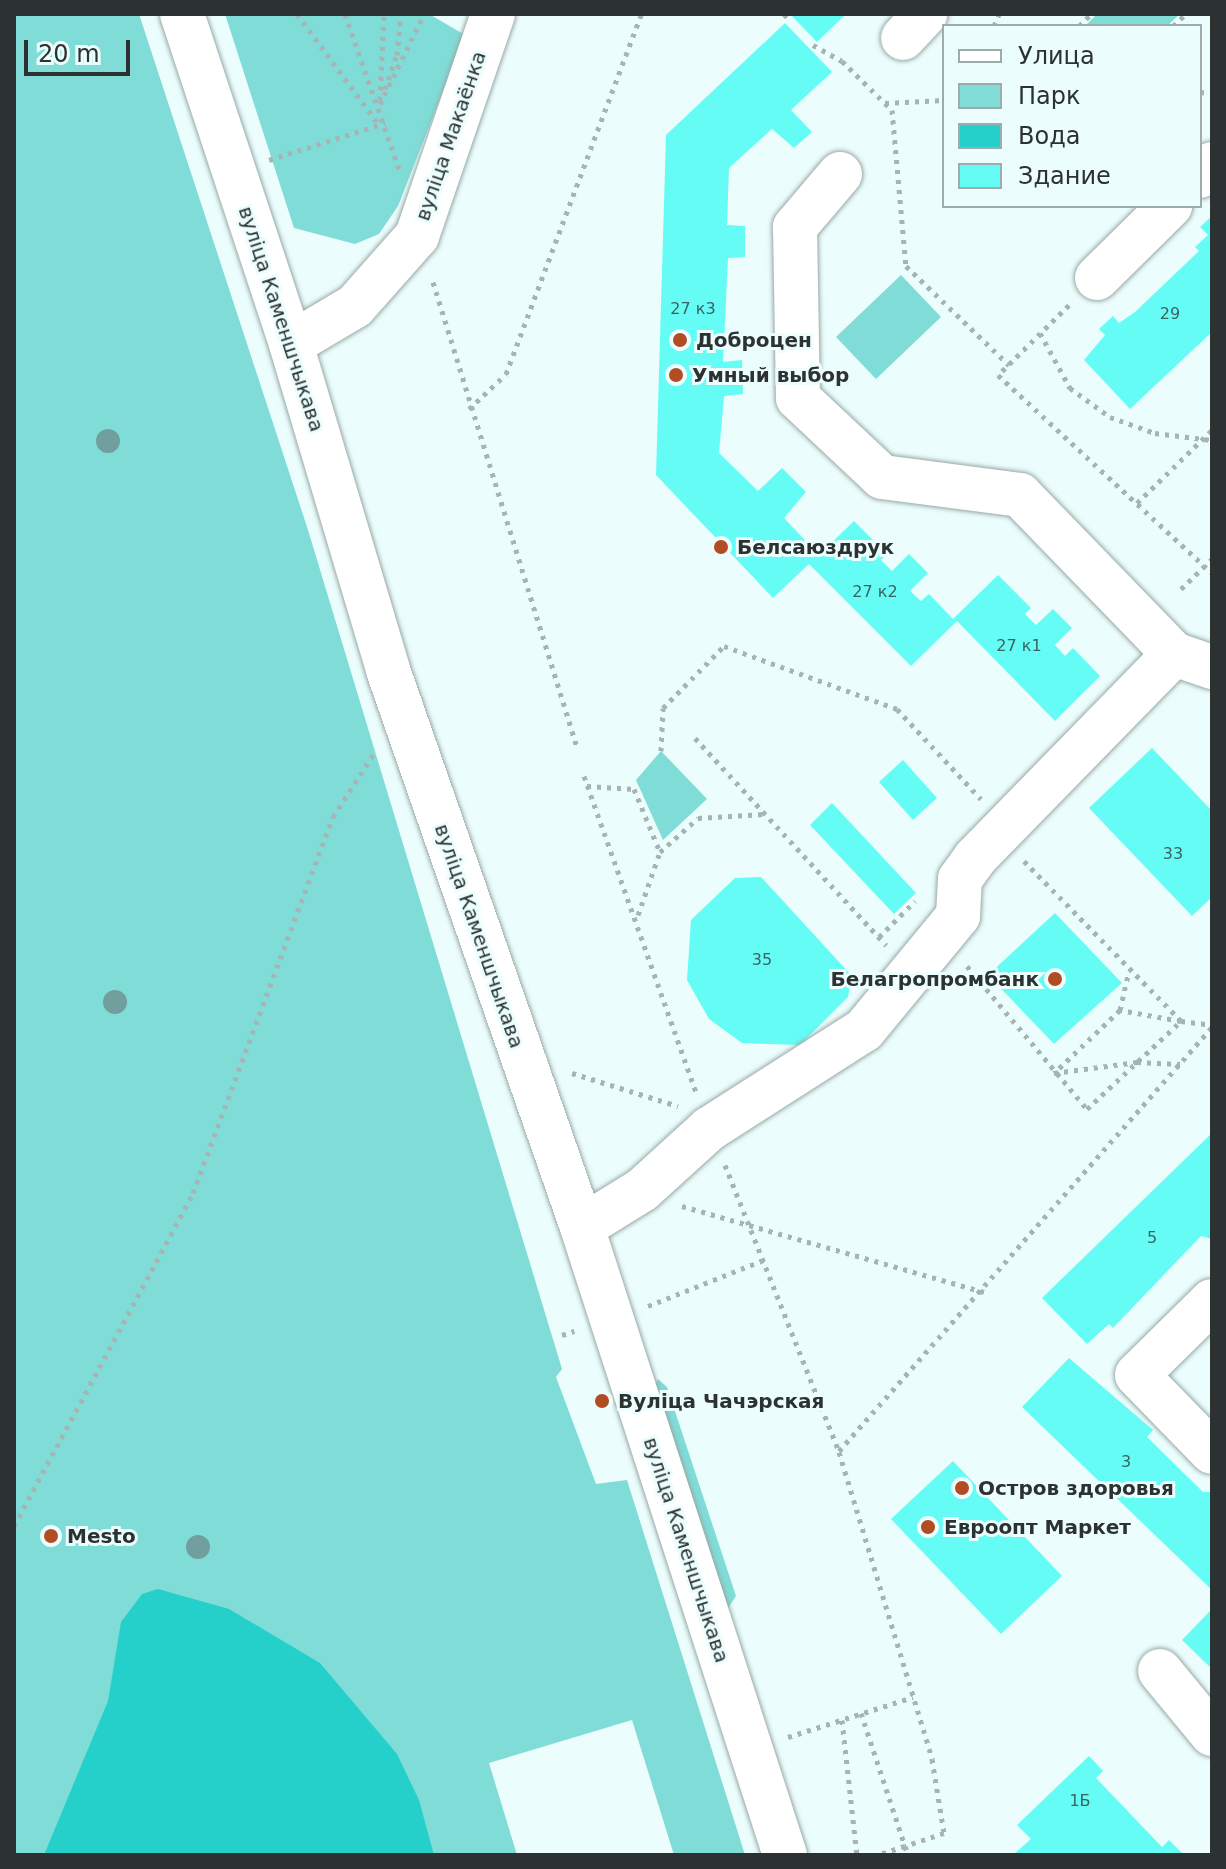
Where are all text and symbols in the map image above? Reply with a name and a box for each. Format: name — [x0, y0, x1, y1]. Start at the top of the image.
scale bar — [28, 24, 134, 74]
legend — [942, 24, 1202, 208]
text: 20 m — [38, 40, 100, 68]
text: Улица — [1018, 42, 1095, 70]
street label: вуліца Макаёнка — [411, 48, 491, 224]
text: Парк — [1018, 82, 1080, 110]
text: Вода — [1018, 122, 1080, 150]
text: Здание — [1018, 162, 1111, 190]
street label: вуліца Каменшчыкава — [233, 203, 329, 435]
house number: 27 к3 — [670, 299, 716, 319]
house number: 29 — [1160, 304, 1180, 324]
place label: Доброцен — [696, 328, 812, 352]
marker: Доброцен — [671, 331, 689, 349]
place label: Умный выбор — [692, 363, 849, 387]
marker: Умный выбор — [667, 366, 685, 384]
place label: Белсаюздрук — [737, 535, 894, 559]
marker: Белсаюздрук — [712, 538, 730, 556]
house number: 27 к2 — [852, 582, 898, 602]
house number: 27 к1 — [996, 636, 1042, 656]
street label: вуліца Каменшчыкава — [429, 821, 529, 1051]
house number: 33 — [1163, 844, 1183, 864]
house number: 35 — [752, 950, 772, 970]
place label: Белагропромбанк — [830, 967, 1039, 991]
marker: Белагропромбанк — [1046, 970, 1064, 988]
house number: 5 — [1147, 1228, 1157, 1248]
place label: Вуліца Чачэрская — [618, 1389, 824, 1413]
marker: Вуліца Чачэрская — [593, 1392, 611, 1410]
street label: вуліца Каменшчыкава — [638, 1434, 734, 1666]
house number: 3 — [1121, 1452, 1131, 1472]
place label: Остров здоровья — [978, 1476, 1174, 1500]
marker: Остров здоровья — [953, 1479, 971, 1497]
place label: Евроопт Маркет — [944, 1515, 1131, 1539]
marker: Евроопт Маркет — [919, 1518, 937, 1536]
place label: Mesto — [67, 1524, 136, 1548]
marker: Mesto — [42, 1527, 60, 1545]
house number: 1Б — [1069, 1791, 1091, 1811]

